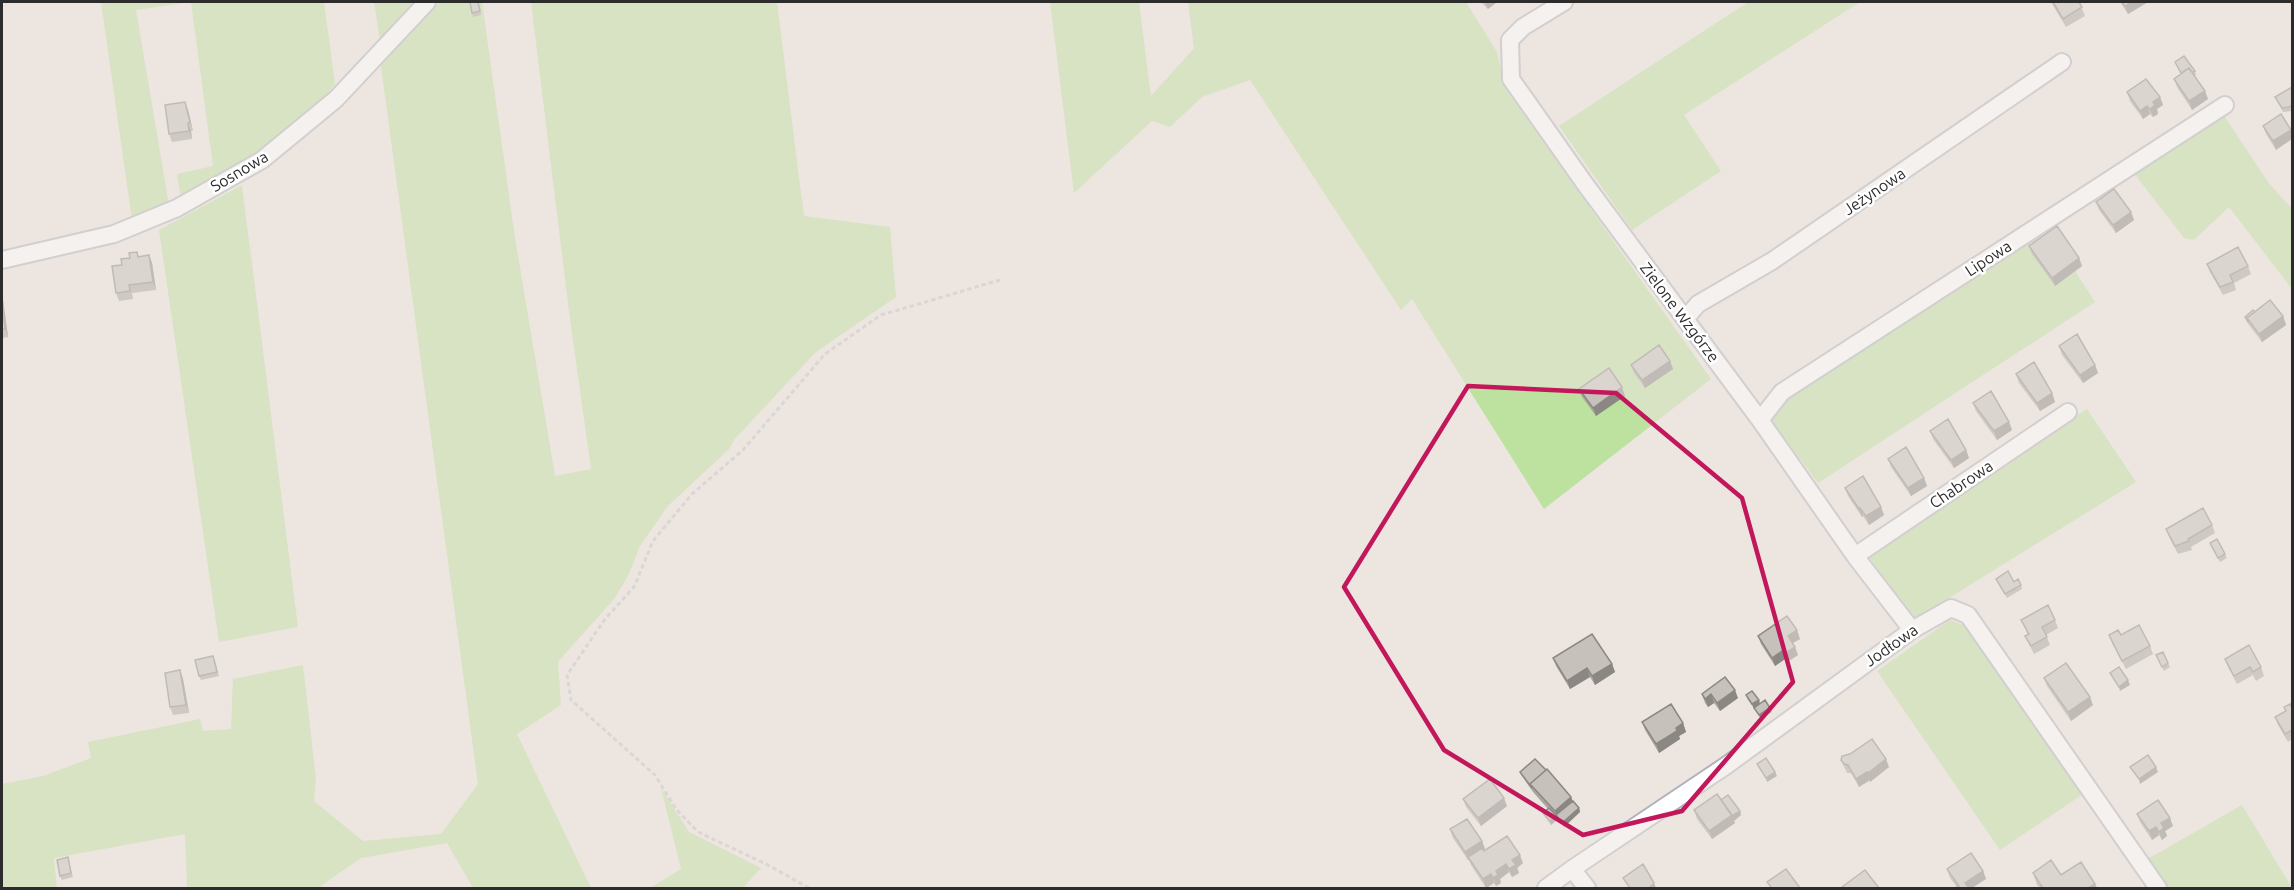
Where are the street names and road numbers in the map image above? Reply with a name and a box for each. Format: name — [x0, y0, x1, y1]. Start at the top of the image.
street label: Sosnowa — [207, 147, 271, 195]
street label: Jeżynowa — [1840, 164, 1908, 218]
street label: Lipowa — [1962, 236, 2014, 280]
street label: Zielone Wzgórze — [1637, 259, 1723, 365]
street label: Chabrowa — [1926, 456, 1996, 512]
street label: Jodłowa — [1861, 620, 1921, 670]

